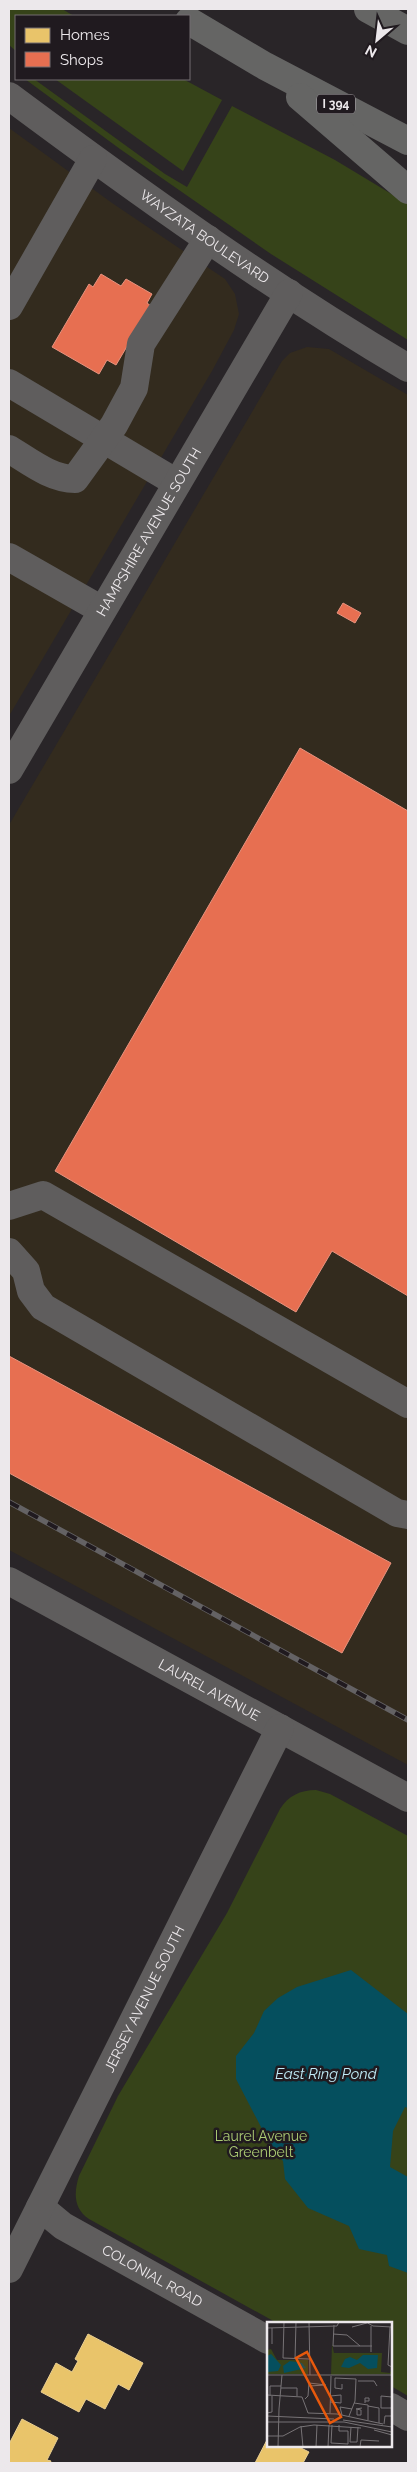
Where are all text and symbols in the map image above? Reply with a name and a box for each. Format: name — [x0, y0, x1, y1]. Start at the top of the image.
legend — [15, 15, 190, 80]
north arrow — [352, 15, 402, 65]
text: Homes — [60, 26, 110, 44]
text: N — [362, 42, 379, 61]
text: Shops — [60, 51, 103, 69]
road number: I 394 — [317, 95, 355, 114]
street label: WAYZATA BOULEVARD — [137, 186, 272, 287]
street label: HAMPSHIRE AVENUE SOUTH — [93, 445, 204, 619]
street label: LAUREL AVENUE — [156, 1656, 263, 1724]
street label: JERSEY AVENUE SOUTH — [101, 1923, 188, 2075]
water label: East Ring Pond — [275, 2065, 378, 2083]
park label: Laurel Avenue Greenbelt — [215, 2128, 307, 2160]
street label: COLONIAL ROAD — [99, 2241, 205, 2310]
inset map — [267, 2322, 392, 2447]

